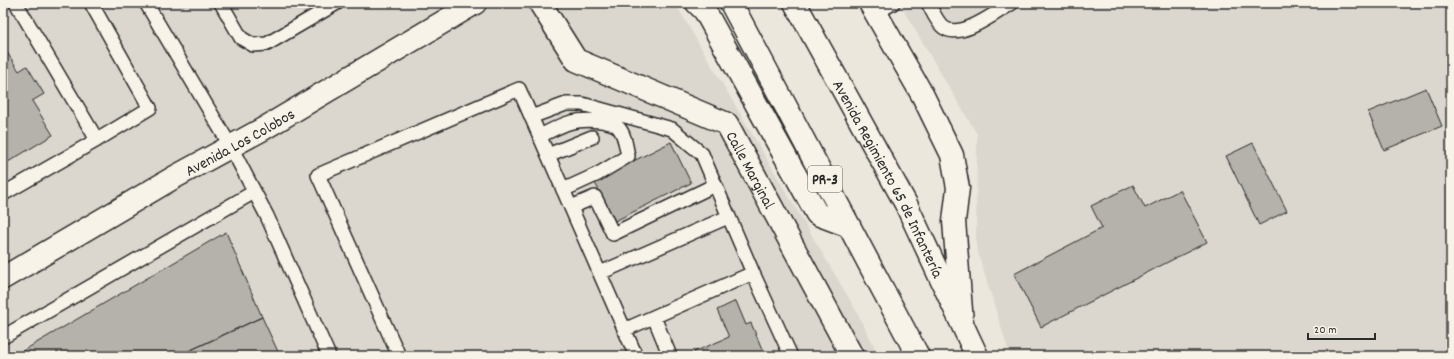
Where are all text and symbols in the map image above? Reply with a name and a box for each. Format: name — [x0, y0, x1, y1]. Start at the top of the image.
street label: Avenida Regimiento 65 de Infantería — [826, 76, 948, 283]
street label: Avenida Los Colobos — [181, 104, 300, 183]
street label: Calle Marginal — [719, 128, 780, 214]
road number: PR-3 — [808, 166, 842, 192]
scale bar — [1308, 315, 1375, 341]
text: 20 m — [1314, 322, 1337, 339]

